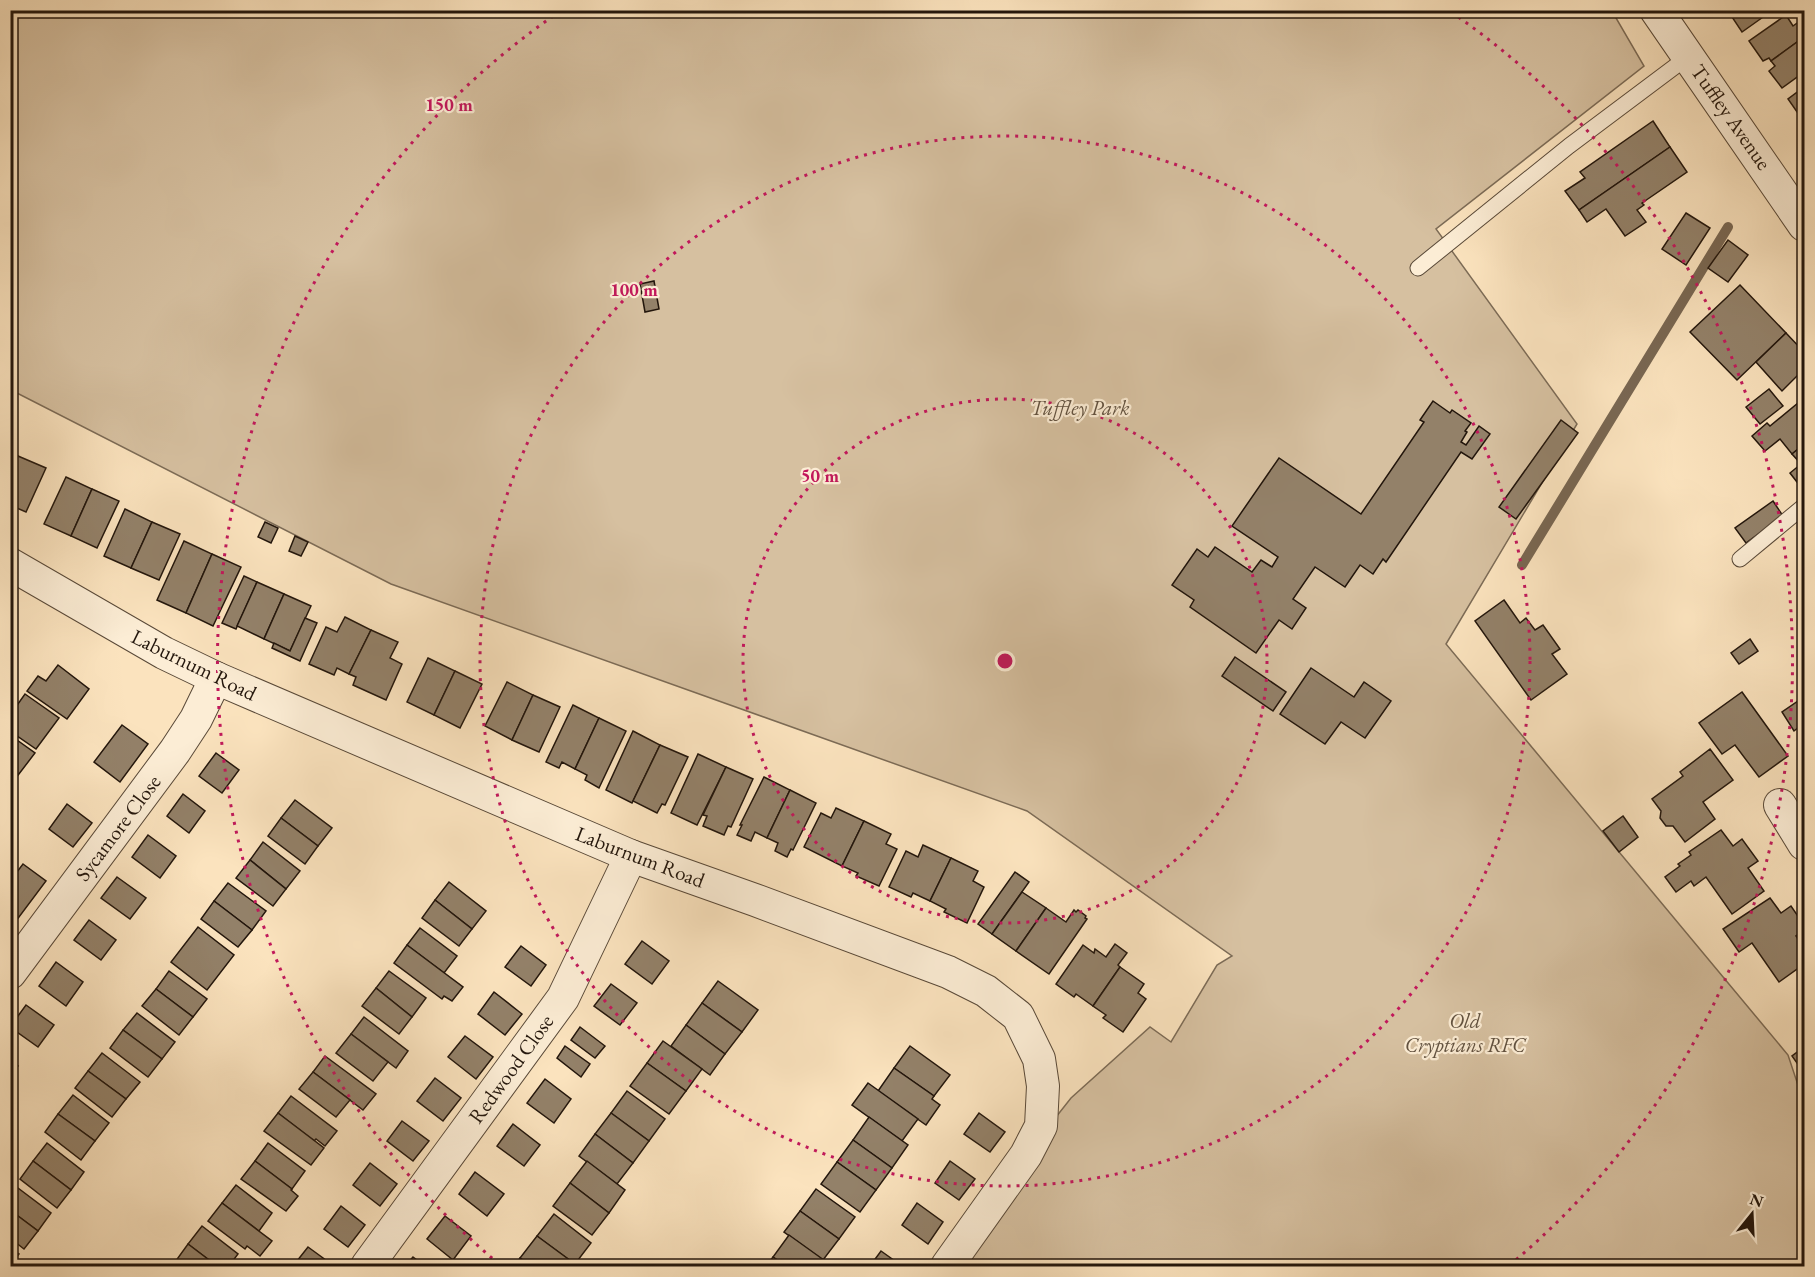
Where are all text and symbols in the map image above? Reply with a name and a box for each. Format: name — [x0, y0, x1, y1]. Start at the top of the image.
street label: Tuffley Avenue — [1685, 59, 1778, 175]
text: 150 m — [425, 93, 473, 116]
text: 100 m — [610, 278, 658, 301]
park label: Tuffley Park — [1031, 394, 1130, 421]
text: 50 m — [801, 464, 839, 487]
street label: Laburnum Road — [127, 623, 262, 707]
centre of rings — [995, 651, 1015, 671]
street label: Sycamore Close — [69, 769, 166, 886]
street label: Laburnum Road — [572, 820, 709, 894]
park label: Old Cryptians RFC — [1405, 1007, 1527, 1058]
street label: Redwood Close — [462, 1009, 559, 1129]
north arrow — [1722, 1184, 1782, 1244]
text: N — [1747, 1188, 1766, 1212]

